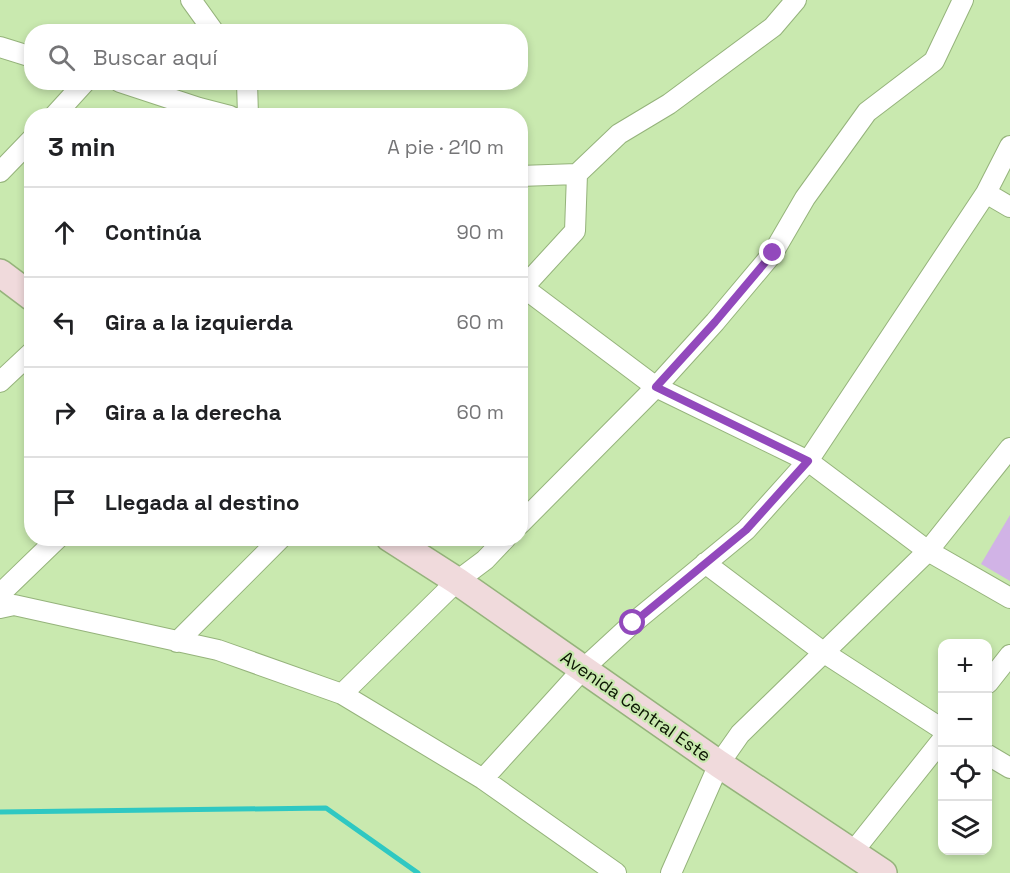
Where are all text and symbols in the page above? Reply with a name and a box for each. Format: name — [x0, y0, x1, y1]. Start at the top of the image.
search box — [24, 24, 528, 90]
icon: search — [45, 41, 78, 74]
text: Buscar aquí — [93, 43, 218, 71]
text: 3 min — [48, 130, 116, 164]
text: A pie · 210 m — [387, 134, 504, 160]
icon: ahead — [48, 216, 81, 249]
text: Continúa — [105, 218, 201, 246]
text: 90 m — [457, 219, 504, 245]
route end — [759, 239, 785, 265]
icon: left — [48, 306, 81, 339]
text: Gira a la izquierda — [105, 308, 293, 336]
text: 60 m — [457, 309, 504, 335]
icon: right — [48, 396, 81, 429]
text: Gira a la derecha — [105, 398, 282, 426]
text: 60 m — [457, 399, 504, 425]
icon: arrive — [48, 486, 81, 519]
text: Llegada al destino — [105, 488, 299, 516]
route start — [619, 609, 645, 635]
map controls — [938, 639, 992, 855]
button: + — [938, 639, 992, 693]
street label: Avenida Central Este — [556, 645, 716, 767]
button: − — [938, 693, 992, 747]
button: locate — [938, 747, 992, 801]
button: layers — [938, 801, 992, 855]

